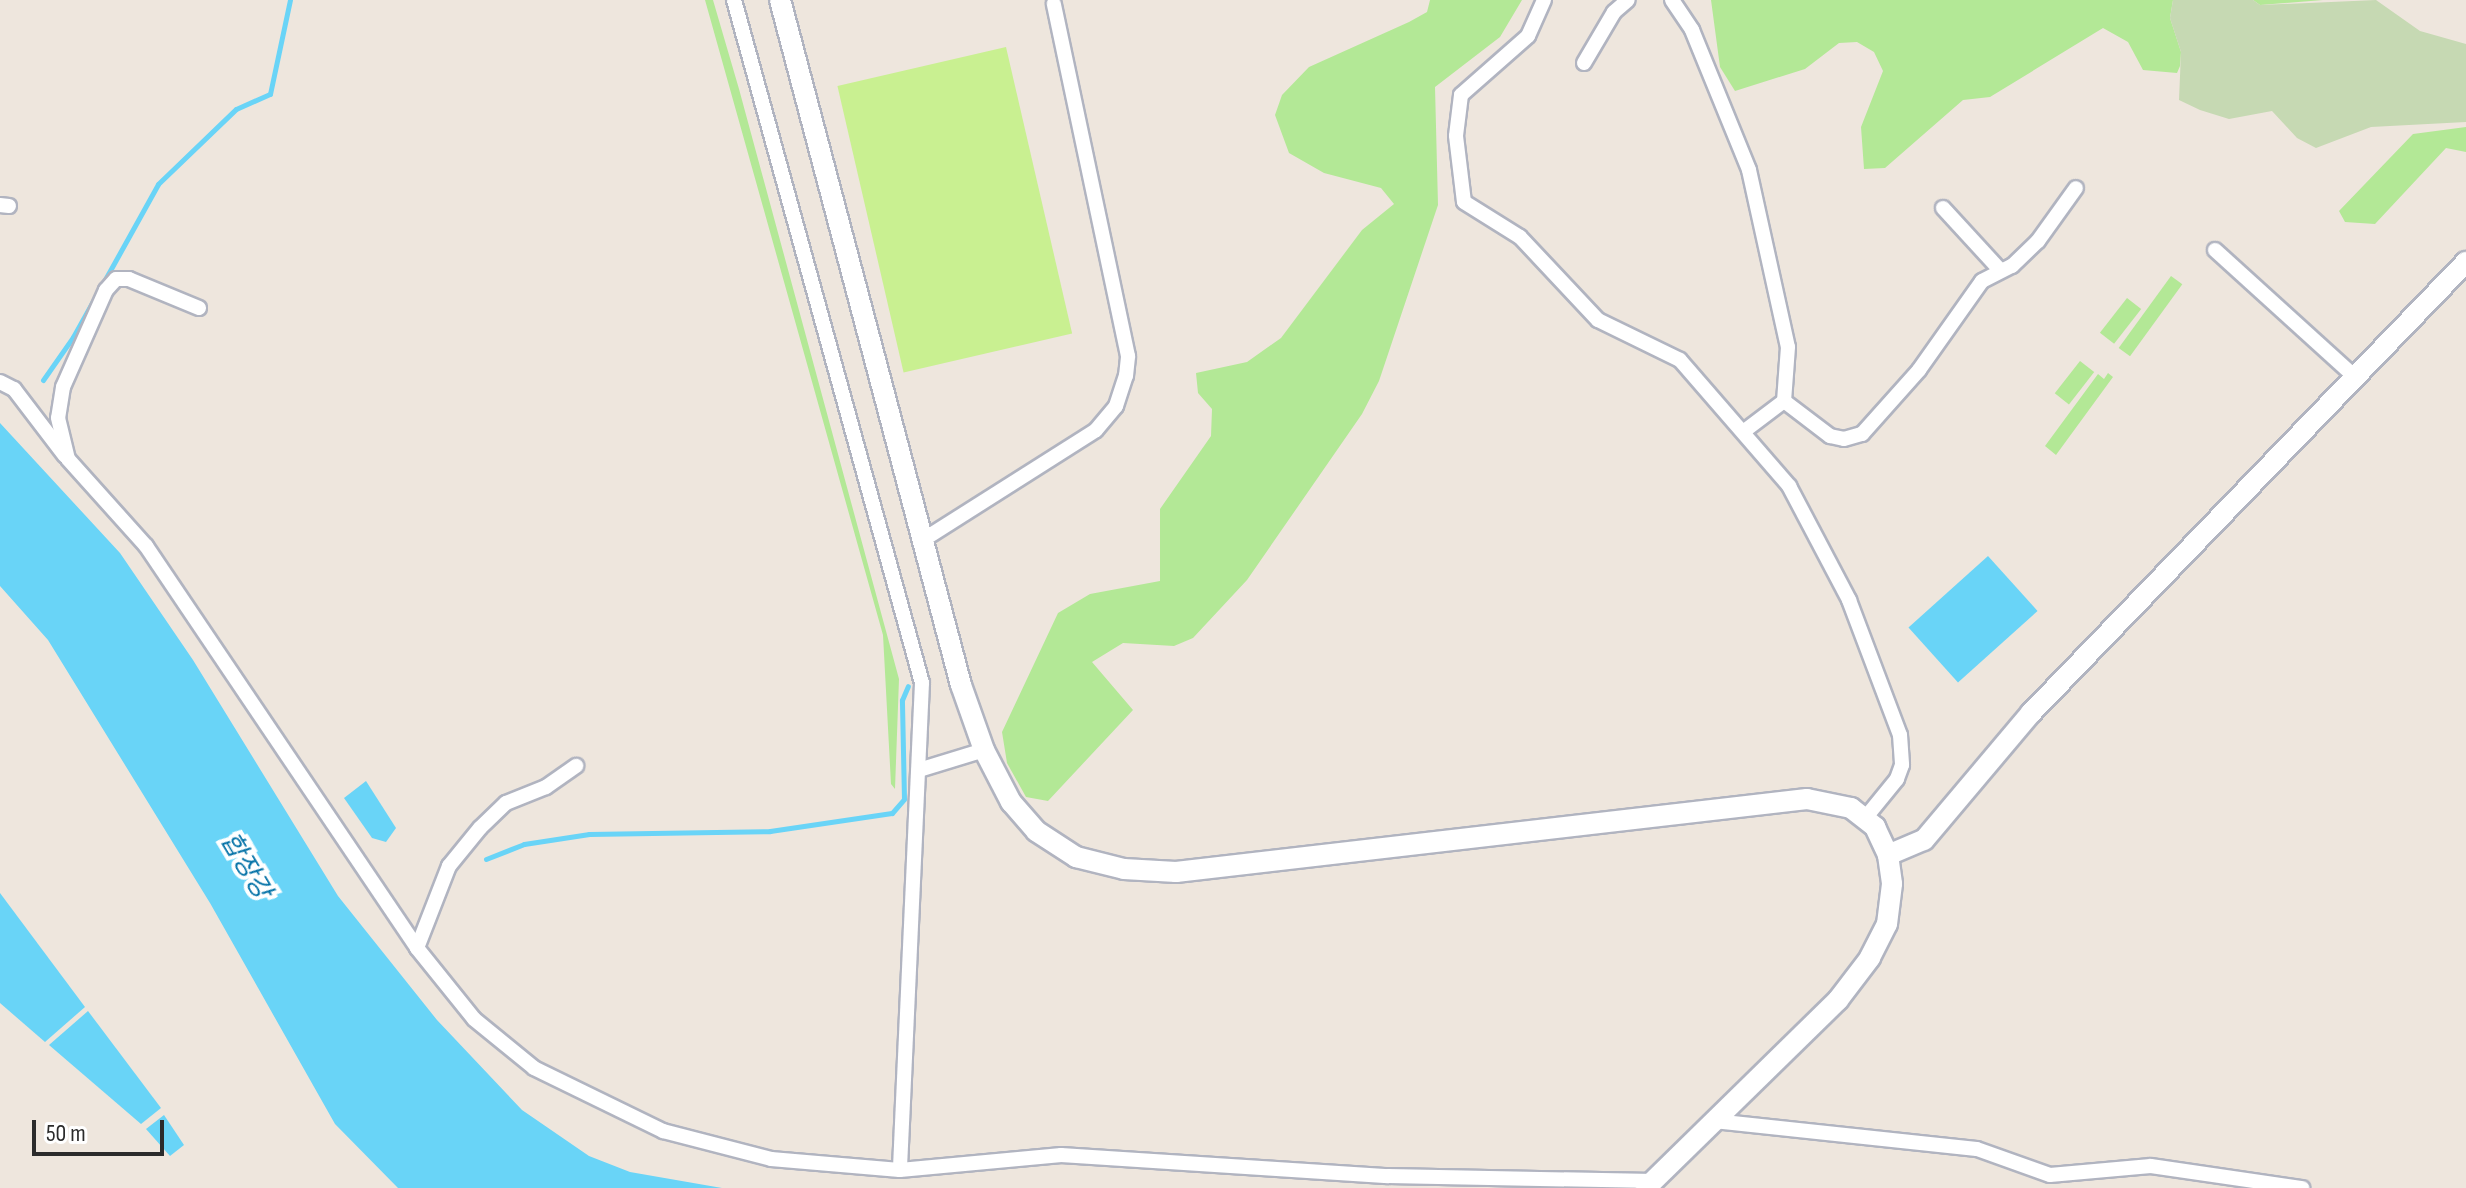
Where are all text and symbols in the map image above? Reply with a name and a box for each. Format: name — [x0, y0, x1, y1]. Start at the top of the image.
water label: 합장강 — [213, 827, 277, 905]
scale bar — [36, 1104, 168, 1154]
text: 50 m — [46, 1119, 86, 1148]

